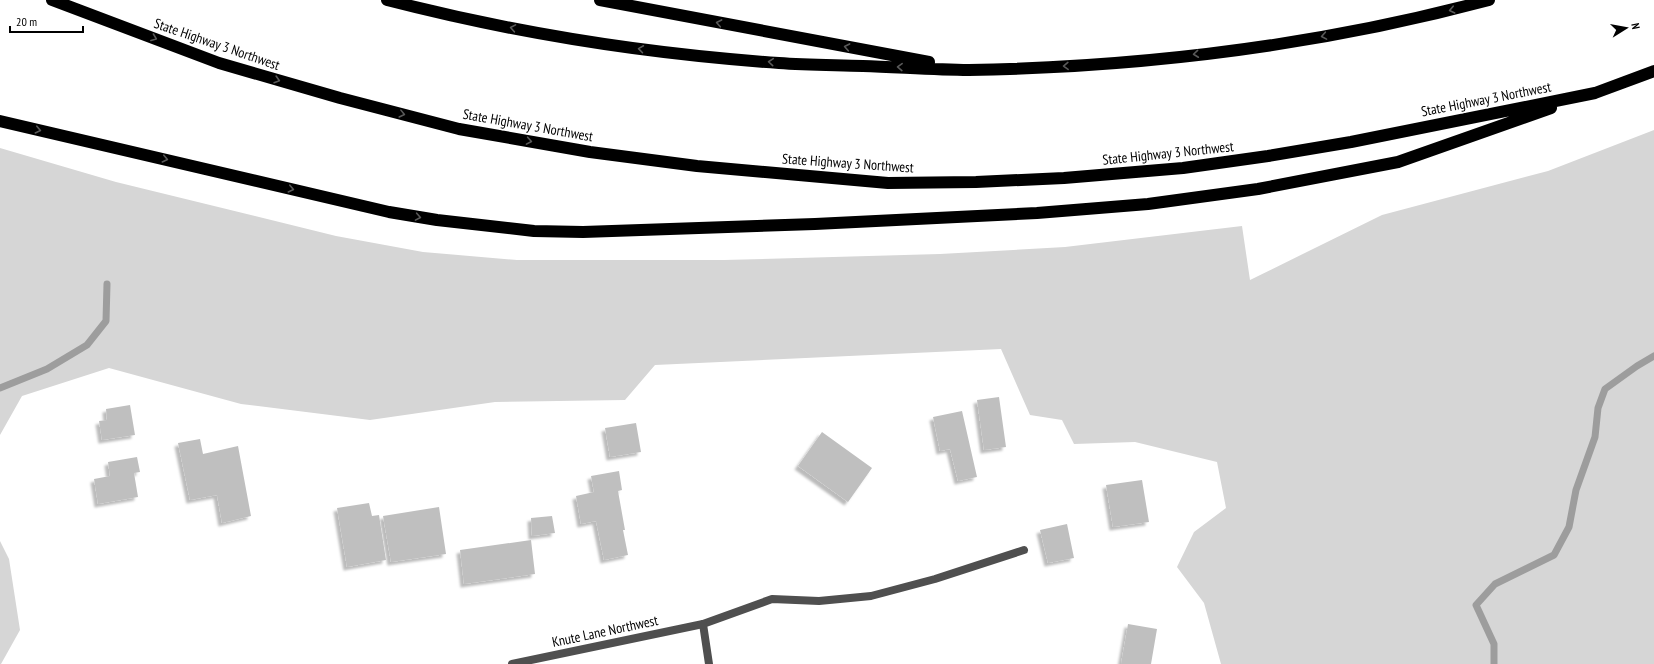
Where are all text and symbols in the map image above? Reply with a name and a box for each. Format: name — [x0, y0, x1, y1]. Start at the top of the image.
one-way arrow — [1448, 5, 1455, 13]
scale bar — [10, 8, 83, 34]
north arrow — [1606, 8, 1646, 48]
text: 20 m — [16, 14, 37, 29]
street label: State Highway 3 Northwest — [152, 14, 282, 74]
one-way arrow — [716, 19, 722, 27]
text: N — [1628, 22, 1643, 30]
one-way arrow — [510, 24, 516, 33]
one-way arrow — [1321, 31, 1327, 40]
one-way arrow — [150, 34, 157, 42]
one-way arrow — [843, 43, 850, 52]
one-way arrow — [638, 45, 644, 54]
one-way arrow — [1193, 50, 1199, 59]
one-way arrow — [768, 58, 774, 67]
one-way arrow — [1063, 61, 1069, 70]
one-way arrow — [897, 63, 903, 72]
one-way arrow — [273, 75, 280, 84]
street label: State Highway 3 Northwest — [1420, 78, 1553, 120]
street label: State Highway 3 Northwest — [461, 105, 595, 145]
one-way arrow — [398, 109, 405, 118]
one-way arrow — [35, 125, 41, 133]
one-way arrow — [526, 136, 532, 145]
street label: State Highway 3 Northwest — [1101, 137, 1235, 169]
street label: State Highway 3 Northwest — [782, 149, 915, 177]
one-way arrow — [161, 155, 168, 163]
one-way arrow — [287, 184, 294, 193]
one-way arrow — [415, 212, 421, 221]
street label: Knute Lane Northwest — [550, 611, 660, 651]

